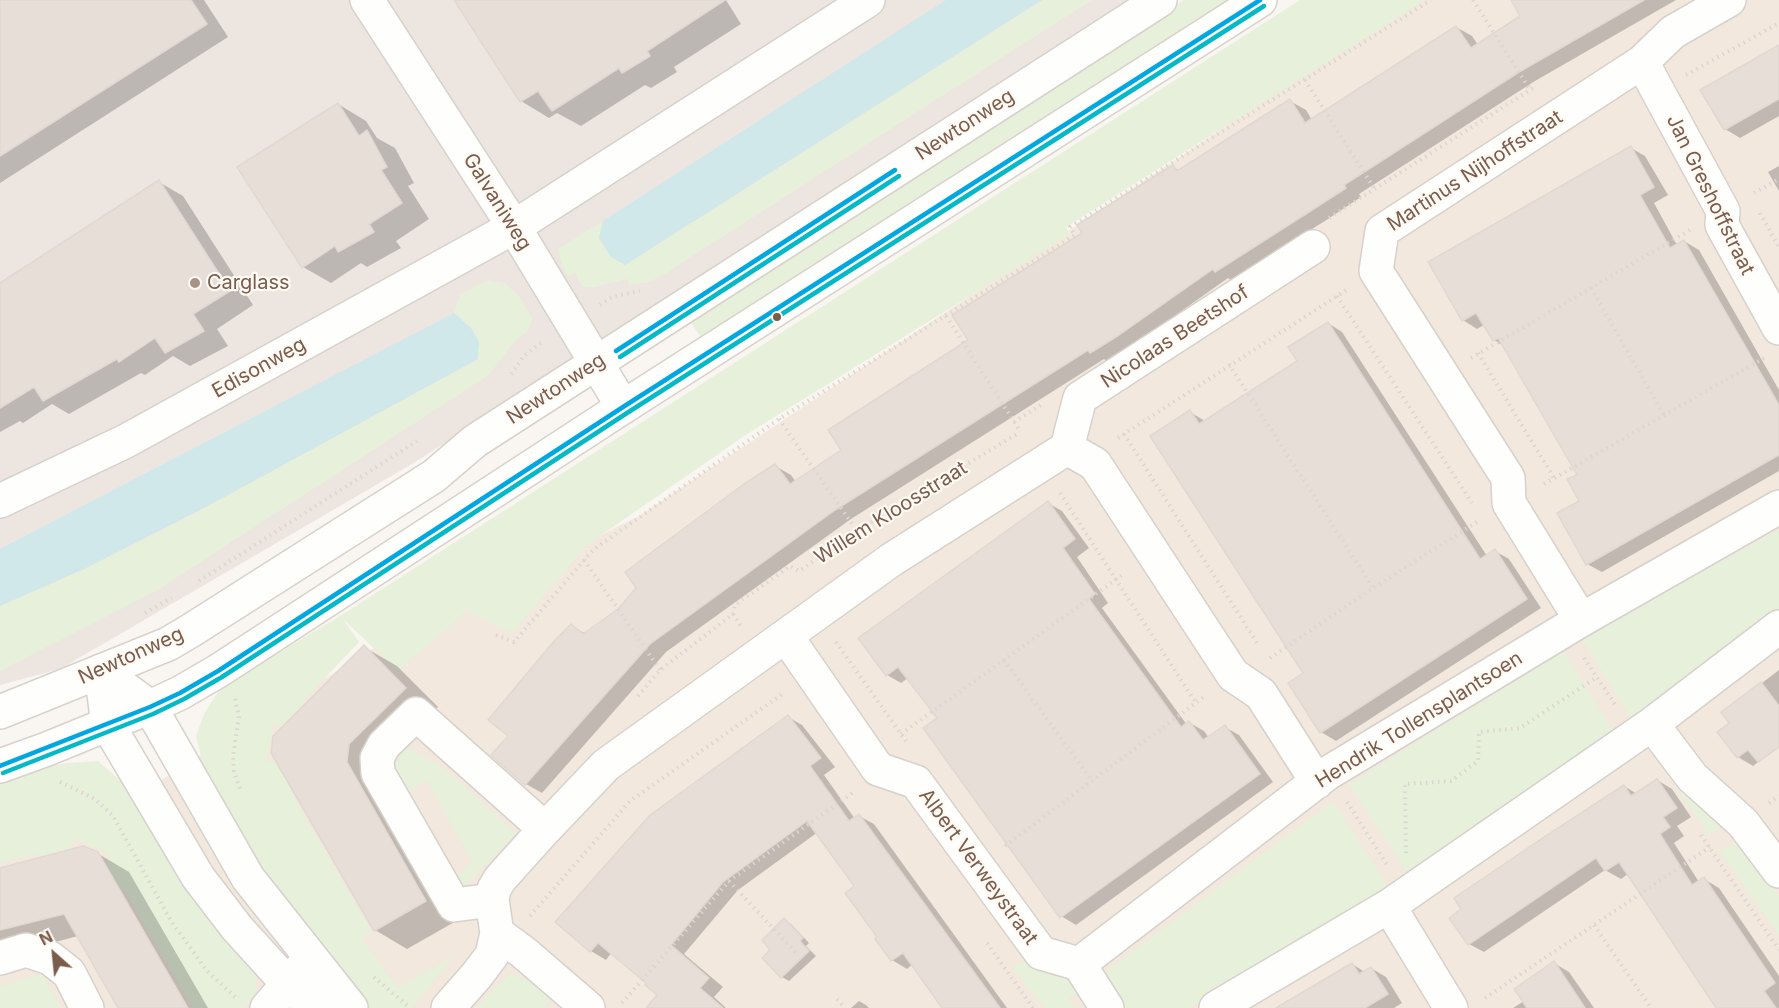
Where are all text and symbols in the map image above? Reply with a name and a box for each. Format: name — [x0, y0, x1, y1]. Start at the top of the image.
street label: Newtonweg — [911, 84, 1019, 166]
street label: Martinus Nijhoffstraat — [1383, 105, 1567, 237]
street label: Jan Greshoffstraat — [1661, 111, 1759, 279]
street label: Galvaniweg — [458, 149, 536, 255]
place label: Carglass — [207, 271, 289, 295]
marker: Carglass — [188, 276, 202, 290]
street label: Nicolaas Beetshof — [1097, 280, 1253, 394]
unlabelled marker — [771, 311, 783, 323]
street label: Edisonweg — [208, 332, 310, 404]
street label: Newtonweg — [502, 348, 610, 430]
street label: Willem Kloosstraat — [810, 456, 972, 570]
street label: Newtonweg — [75, 622, 187, 690]
street label: Hendrik Tollensplantsoen — [1311, 646, 1527, 794]
street label: Albert Verweystraat — [913, 784, 1043, 950]
north arrow — [24, 924, 84, 984]
text: N — [36, 926, 56, 950]

